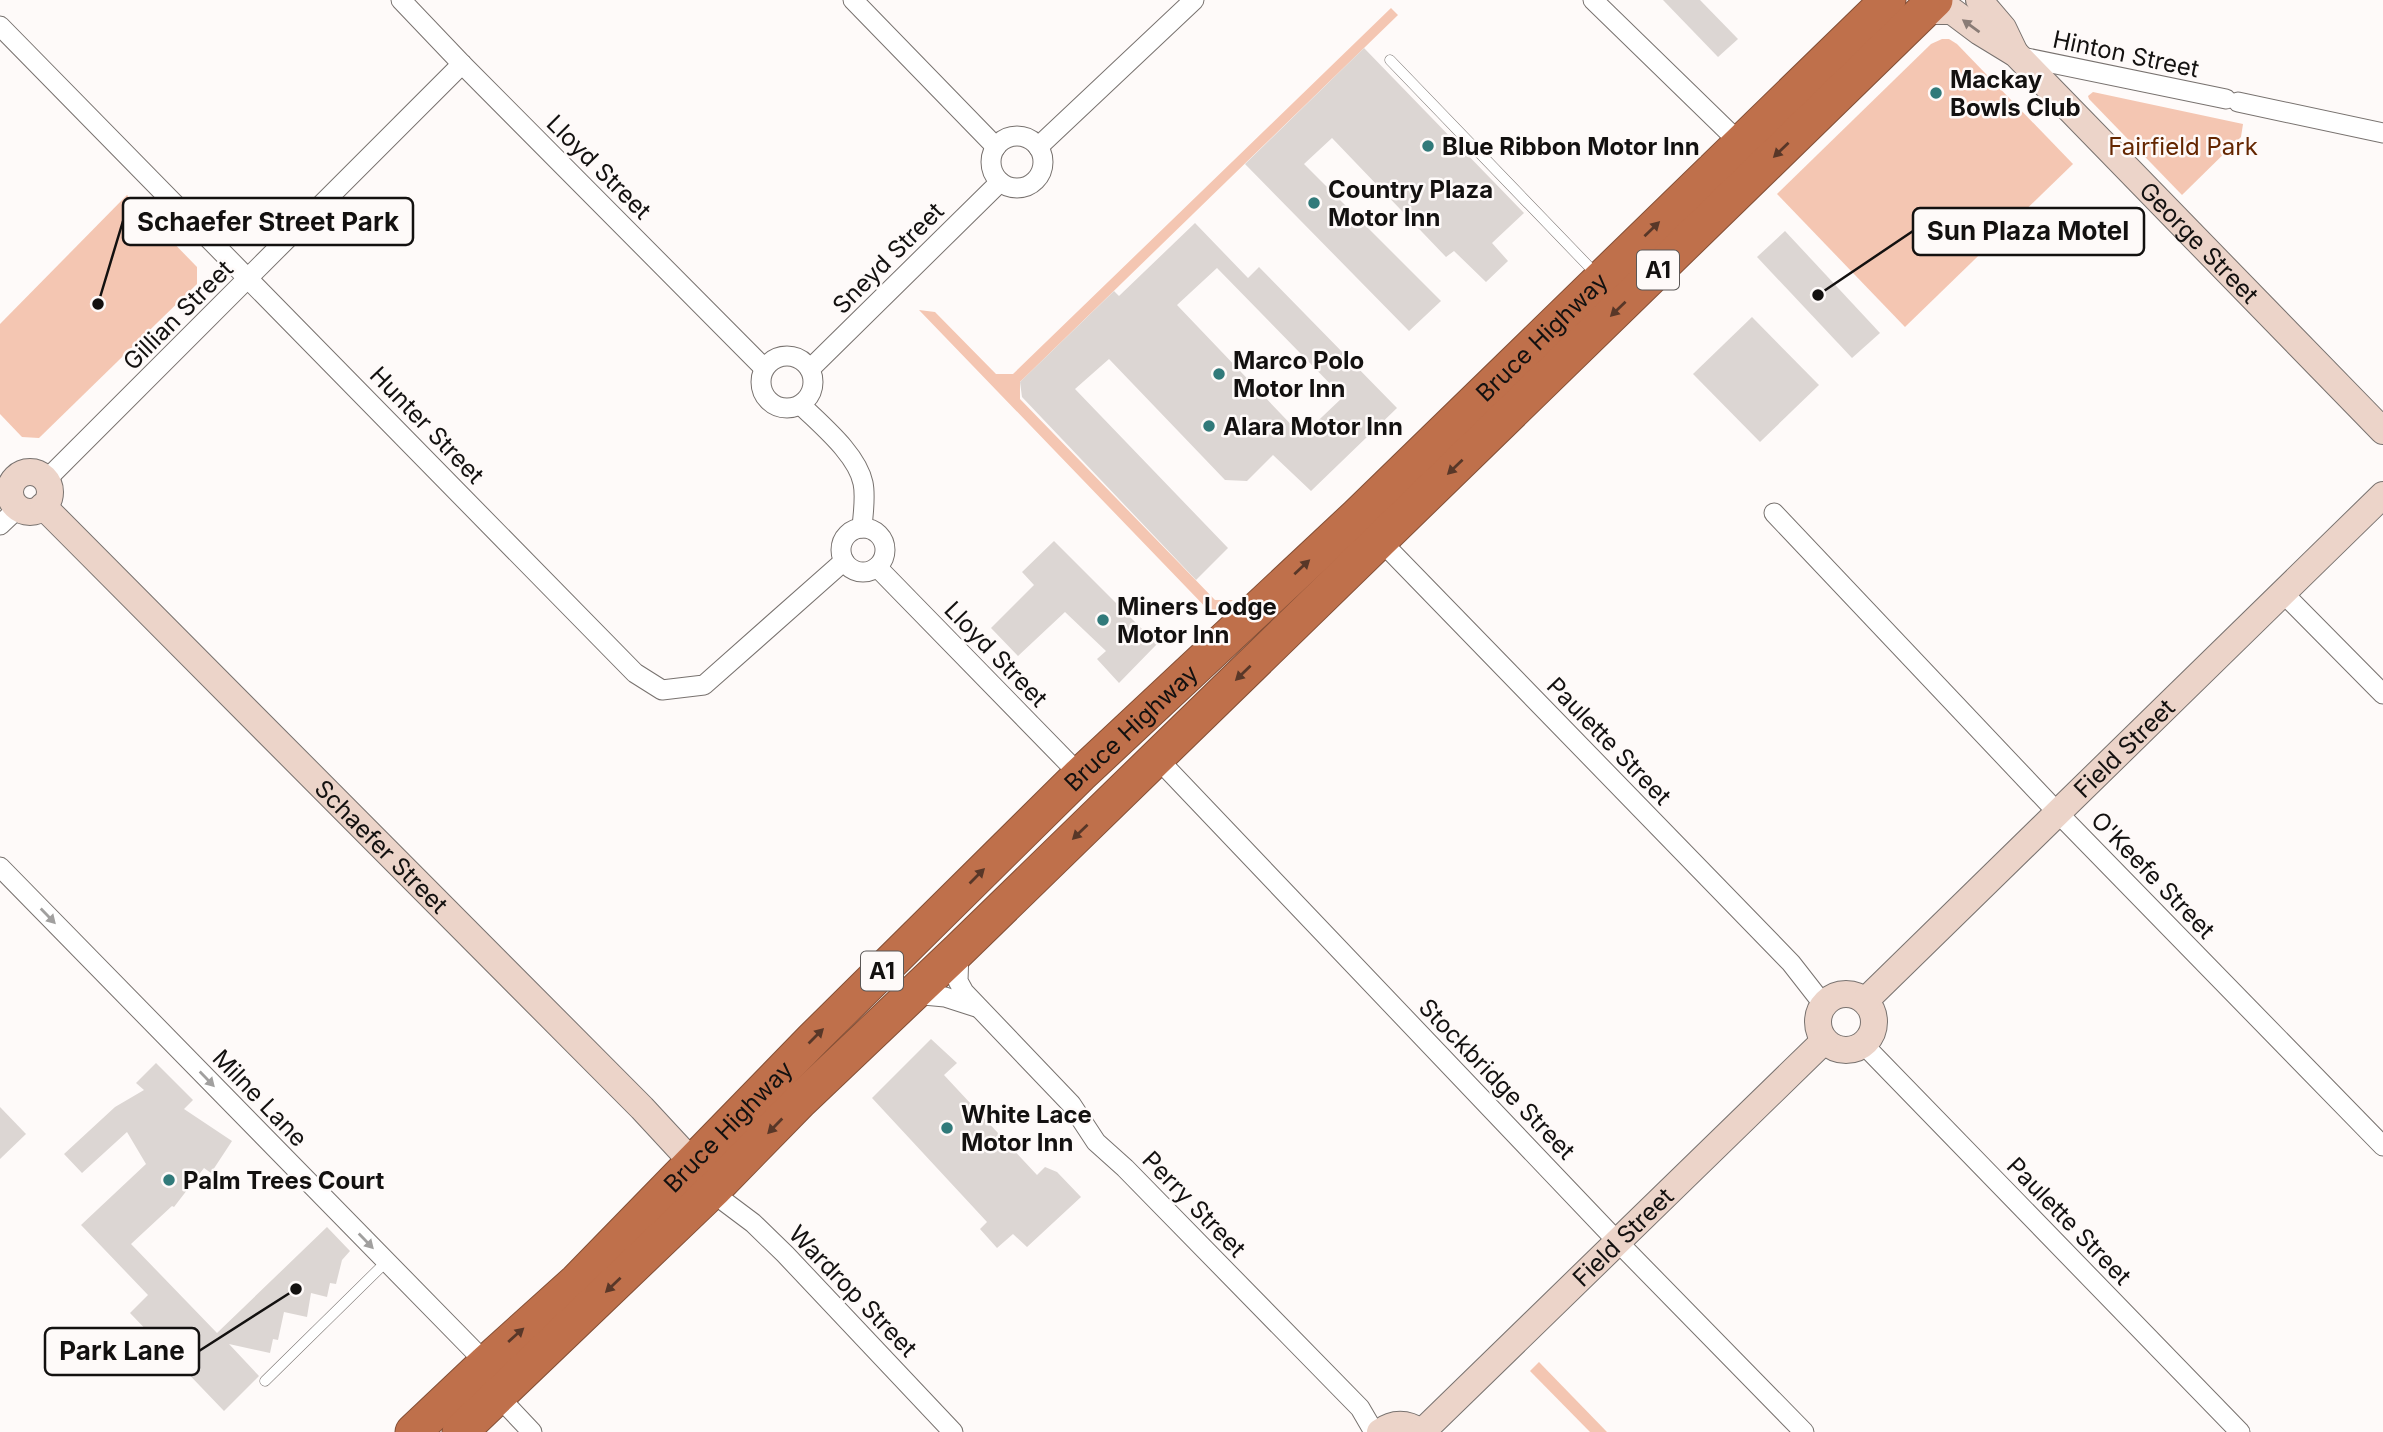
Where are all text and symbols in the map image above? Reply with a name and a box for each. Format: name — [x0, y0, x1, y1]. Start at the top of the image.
one-way arrow — [1962, 19, 1980, 33]
street label: Hinton Street — [2050, 24, 2202, 84]
place label: Mackay Bowls Club — [1950, 65, 2081, 122]
marker: Mackay Bowls Club — [1928, 85, 1944, 101]
street label: Lloyd Street — [541, 109, 657, 225]
place label: Blue Ribbon Motor Inn — [1442, 132, 1700, 161]
park label: Fairfield Park — [2108, 132, 2258, 161]
marker: Blue Ribbon Motor Inn — [1420, 138, 1436, 154]
one-way arrow — [1773, 142, 1790, 158]
place label: Country Plaza Motor Inn — [1328, 175, 1493, 232]
street label: George Street — [2134, 176, 2265, 309]
marker: Country Plaza Motor Inn — [1306, 195, 1322, 211]
street label: Sneyd Street — [826, 196, 950, 320]
callout: Schaefer Street Park — [123, 198, 413, 245]
text: Schaefer Street Park — [137, 206, 399, 237]
callout: Sun Plaza Motel — [1913, 208, 2144, 255]
text: Sun Plaza Motel — [1927, 215, 2129, 246]
one-way arrow — [1643, 221, 1660, 237]
road number: A1 — [1637, 250, 1679, 290]
street label: Gillian Street — [117, 254, 239, 376]
street label: Bruce Highway — [1470, 266, 1613, 407]
one-way arrow — [1610, 300, 1627, 316]
place label: Marco Polo Motor Inn — [1233, 346, 1364, 403]
street label: Hunter Street — [364, 360, 490, 490]
marker: Marco Polo Motor Inn — [1211, 366, 1227, 382]
place label: Alara Motor Inn — [1223, 412, 1403, 441]
marker: Alara Motor Inn — [1201, 418, 1217, 434]
one-way arrow — [1447, 459, 1464, 475]
one-way arrow — [1293, 559, 1311, 575]
place label: Miners Lodge Motor Inn — [1117, 592, 1277, 649]
street label: Lloyd Street — [939, 595, 1054, 713]
marker: Miners Lodge Motor Inn — [1095, 612, 1111, 628]
street label: Bruce Highway — [1058, 658, 1204, 797]
one-way arrow — [1235, 665, 1252, 681]
street label: Paulette Street — [1541, 671, 1677, 811]
street label: Field Street — [2068, 692, 2180, 803]
street label: Schaefer Street — [309, 773, 454, 919]
street label: O'Keefe Street — [2085, 805, 2221, 945]
one-way arrow — [1072, 823, 1089, 839]
one-way arrow — [969, 868, 985, 885]
one-way arrow — [39, 907, 55, 924]
road number: A1 — [861, 952, 903, 990]
street label: Stockbridge Street — [1413, 993, 1581, 1165]
one-way arrow — [807, 1028, 823, 1045]
street label: Milne Lane — [207, 1044, 313, 1152]
street label: Bruce Highway — [657, 1055, 798, 1198]
one-way arrow — [198, 1070, 215, 1086]
place label: White Lace Motor Inn — [961, 1100, 1092, 1157]
one-way arrow — [768, 1117, 784, 1134]
marker: White Lace Motor Inn — [939, 1120, 955, 1136]
street label: Perry Street — [1136, 1145, 1252, 1263]
street label: Paulette Street — [2001, 1151, 2137, 1291]
place label: Palm Trees Court — [183, 1166, 384, 1195]
marker: Palm Trees Court — [161, 1172, 177, 1188]
street label: Field Street — [1566, 1181, 1679, 1292]
street label: Wardrop Street — [783, 1219, 923, 1363]
one-way arrow — [358, 1232, 374, 1249]
one-way arrow — [605, 1276, 622, 1292]
one-way arrow — [507, 1327, 525, 1343]
callout: Park Lane — [45, 1328, 199, 1375]
text: Park Lane — [59, 1335, 185, 1366]

